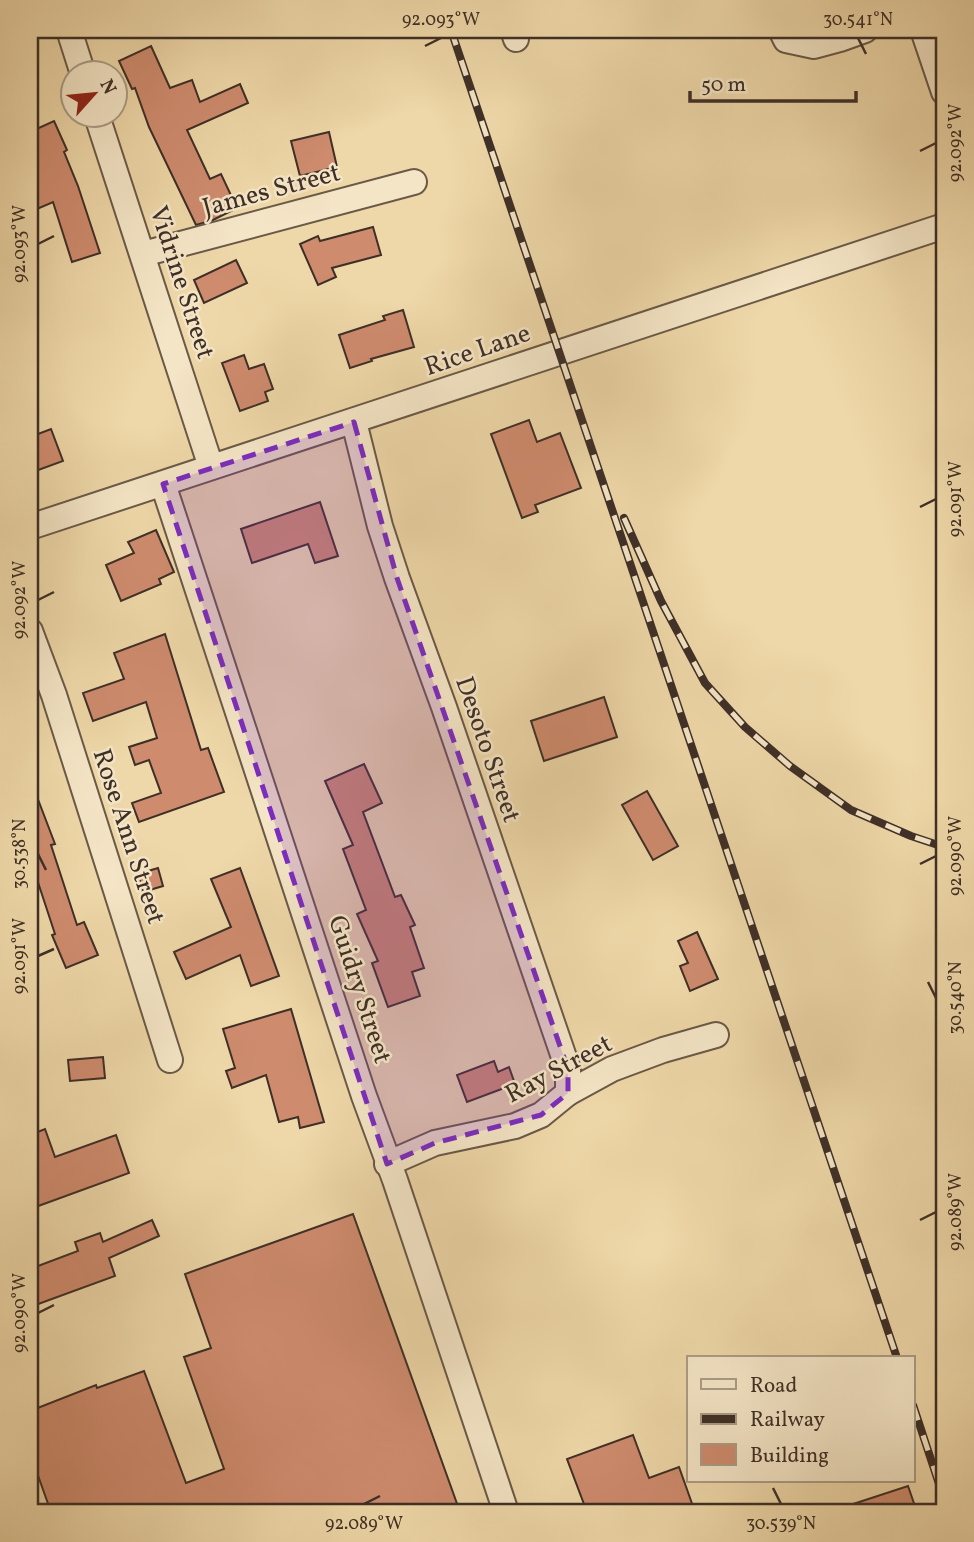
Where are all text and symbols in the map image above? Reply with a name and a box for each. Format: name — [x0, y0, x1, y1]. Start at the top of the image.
text: 92.093°W — [402, 8, 480, 33]
text: 30.541°N — [823, 8, 893, 33]
north arrow — [60, 60, 130, 130]
scale bar — [690, 60, 857, 104]
text: 50 m — [701, 71, 746, 100]
text: N — [93, 75, 122, 99]
text: 92.092°W — [944, 104, 969, 182]
street label: James Street — [199, 155, 344, 227]
street label: Vidrine Street — [139, 201, 223, 364]
text: 92.093°W — [8, 205, 33, 283]
street label: Rice Lane — [420, 316, 536, 386]
text: 92.091°W — [944, 461, 969, 537]
text: 92.092°W — [8, 561, 33, 639]
street label: Desoto Street — [445, 672, 529, 828]
street label: Rose Ann Street — [83, 744, 173, 929]
text: 92.090°W — [944, 816, 969, 896]
text: 30.538°N — [8, 819, 33, 889]
street label: Guidry Street — [318, 911, 400, 1068]
text: 92.091°W — [8, 918, 33, 994]
text: 30.540°N — [944, 961, 969, 1035]
street label: Ray Street — [499, 1027, 619, 1113]
text: 92.089°W — [944, 1173, 969, 1251]
text: 92.090°W — [8, 1273, 33, 1353]
legend — [687, 1356, 914, 1482]
text: Road — [750, 1372, 797, 1401]
text: Railway — [750, 1406, 826, 1435]
text: Building — [750, 1442, 829, 1471]
text: 92.089°W — [325, 1512, 403, 1537]
text: 30.539°N — [746, 1512, 816, 1537]

